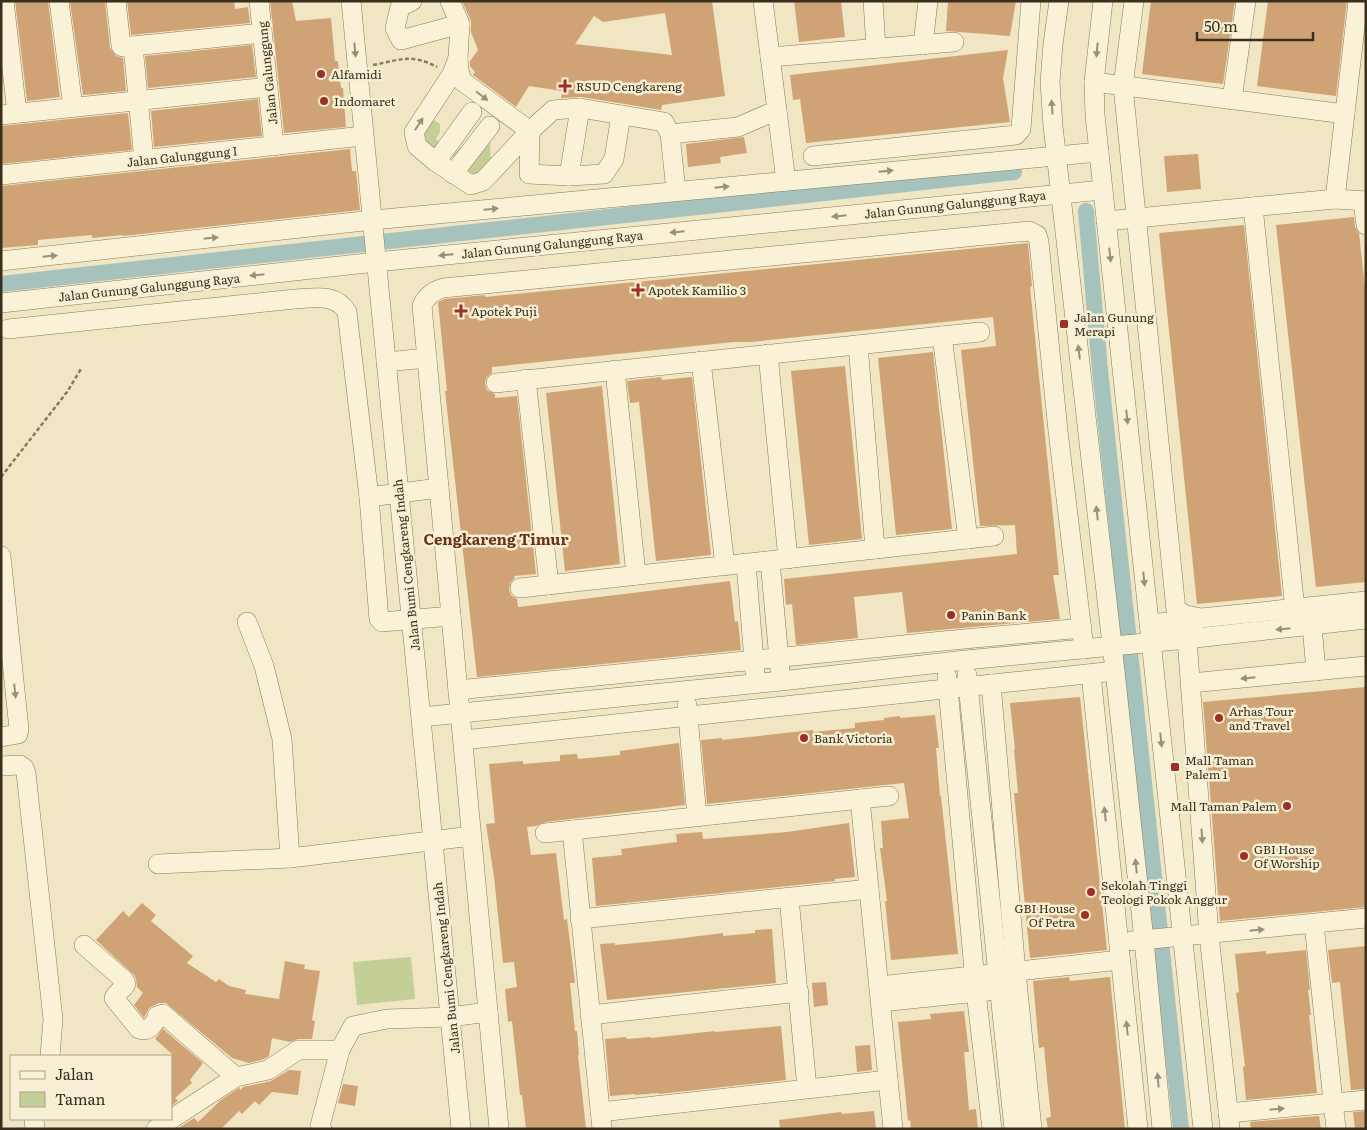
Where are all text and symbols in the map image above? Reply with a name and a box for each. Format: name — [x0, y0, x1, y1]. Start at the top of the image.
scale bar — [1197, 10, 1313, 42]
text: 50 m — [1204, 14, 1238, 37]
street label: Jalan Galunggung — [253, 20, 281, 126]
one-way arrow — [351, 42, 359, 58]
one-way arrow — [1093, 42, 1101, 58]
place label: Alfamidi — [331, 65, 382, 83]
marker: Alfamidi — [315, 68, 327, 80]
place label: RSUD Cengkareng — [576, 77, 682, 95]
marker: RSUD Cengkareng — [558, 79, 572, 93]
one-way arrow — [475, 91, 488, 102]
place label: Indomaret — [334, 92, 396, 110]
marker: Indomaret — [318, 95, 330, 107]
one-way arrow — [1047, 99, 1055, 115]
one-way arrow — [415, 118, 424, 131]
street label: Jalan Galunggung I — [126, 141, 238, 171]
one-way arrow — [879, 167, 895, 175]
one-way arrow — [714, 183, 730, 191]
street label: Jalan Gunung Galunggung Raya — [863, 185, 1047, 223]
one-way arrow — [483, 205, 499, 213]
one-way arrow — [831, 212, 847, 220]
street label: Jalan Gunung Galunggung Raya — [460, 225, 644, 263]
one-way arrow — [669, 228, 685, 236]
one-way arrow — [204, 234, 220, 242]
one-way arrow — [1106, 248, 1114, 264]
one-way arrow — [438, 251, 454, 259]
one-way arrow — [42, 252, 58, 260]
street label: Jalan Gunung Galunggung Raya — [57, 268, 241, 306]
one-way arrow — [248, 271, 264, 279]
place label: Apotek Kamilio 3 — [648, 281, 746, 299]
marker: Apotek Kamilio 3 — [632, 284, 644, 296]
place label: Apotek Puji — [471, 302, 537, 320]
marker: Apotek Puji — [455, 305, 467, 317]
place label: Jalan Gunung Merapi — [1074, 308, 1154, 340]
marker: Jalan Gunung Merapi — [1058, 318, 1070, 330]
one-way arrow — [1075, 344, 1083, 360]
one-way arrow — [1123, 409, 1131, 425]
street label: Jalan Bumi Cengkareng Indah — [388, 478, 424, 652]
one-way arrow — [1093, 505, 1101, 521]
district label: Cengkareng Timur — [423, 527, 569, 550]
one-way arrow — [1140, 571, 1148, 587]
place label: Panin Bank — [961, 606, 1027, 624]
marker: Panin Bank — [945, 609, 957, 621]
one-way arrow — [1274, 625, 1290, 633]
one-way arrow — [1239, 674, 1255, 682]
one-way arrow — [11, 684, 19, 700]
place label: Arhas Tour and Travel — [1229, 702, 1294, 734]
marker: Arhas Tour and Travel — [1213, 712, 1225, 724]
place label: Bank Victoria — [814, 729, 893, 747]
marker: Bank Victoria — [798, 732, 810, 744]
one-way arrow — [1157, 733, 1165, 749]
place label: Mall Taman Palem 1 — [1185, 751, 1254, 783]
marker: Mall Taman Palem 1 — [1169, 761, 1181, 773]
place label: Mall Taman Palem — [1170, 797, 1277, 815]
marker: Mall Taman Palem — [1281, 800, 1293, 812]
one-way arrow — [1101, 806, 1109, 822]
one-way arrow — [1198, 829, 1206, 845]
place label: GBI House Of Worship — [1254, 840, 1320, 872]
marker: GBI House Of Worship — [1238, 850, 1250, 862]
one-way arrow — [1132, 858, 1140, 874]
place label: Sekolah Tinggi Teologi Pokok Anggur — [1101, 876, 1227, 908]
street label: Jalan Bumi Cengkareng Indah — [428, 881, 464, 1055]
marker: Sekolah Tinggi Teologi Pokok Anggur — [1085, 886, 1097, 898]
place label: GBI House Of Petra — [1015, 899, 1076, 931]
marker: GBI House Of Petra — [1079, 909, 1091, 921]
one-way arrow — [1250, 926, 1266, 934]
one-way arrow — [1123, 1020, 1131, 1036]
legend — [10, 1055, 172, 1120]
text: Jalan — [55, 1062, 94, 1085]
one-way arrow — [1153, 1072, 1161, 1088]
text: Taman — [55, 1087, 105, 1110]
one-way arrow — [1269, 1104, 1285, 1112]

